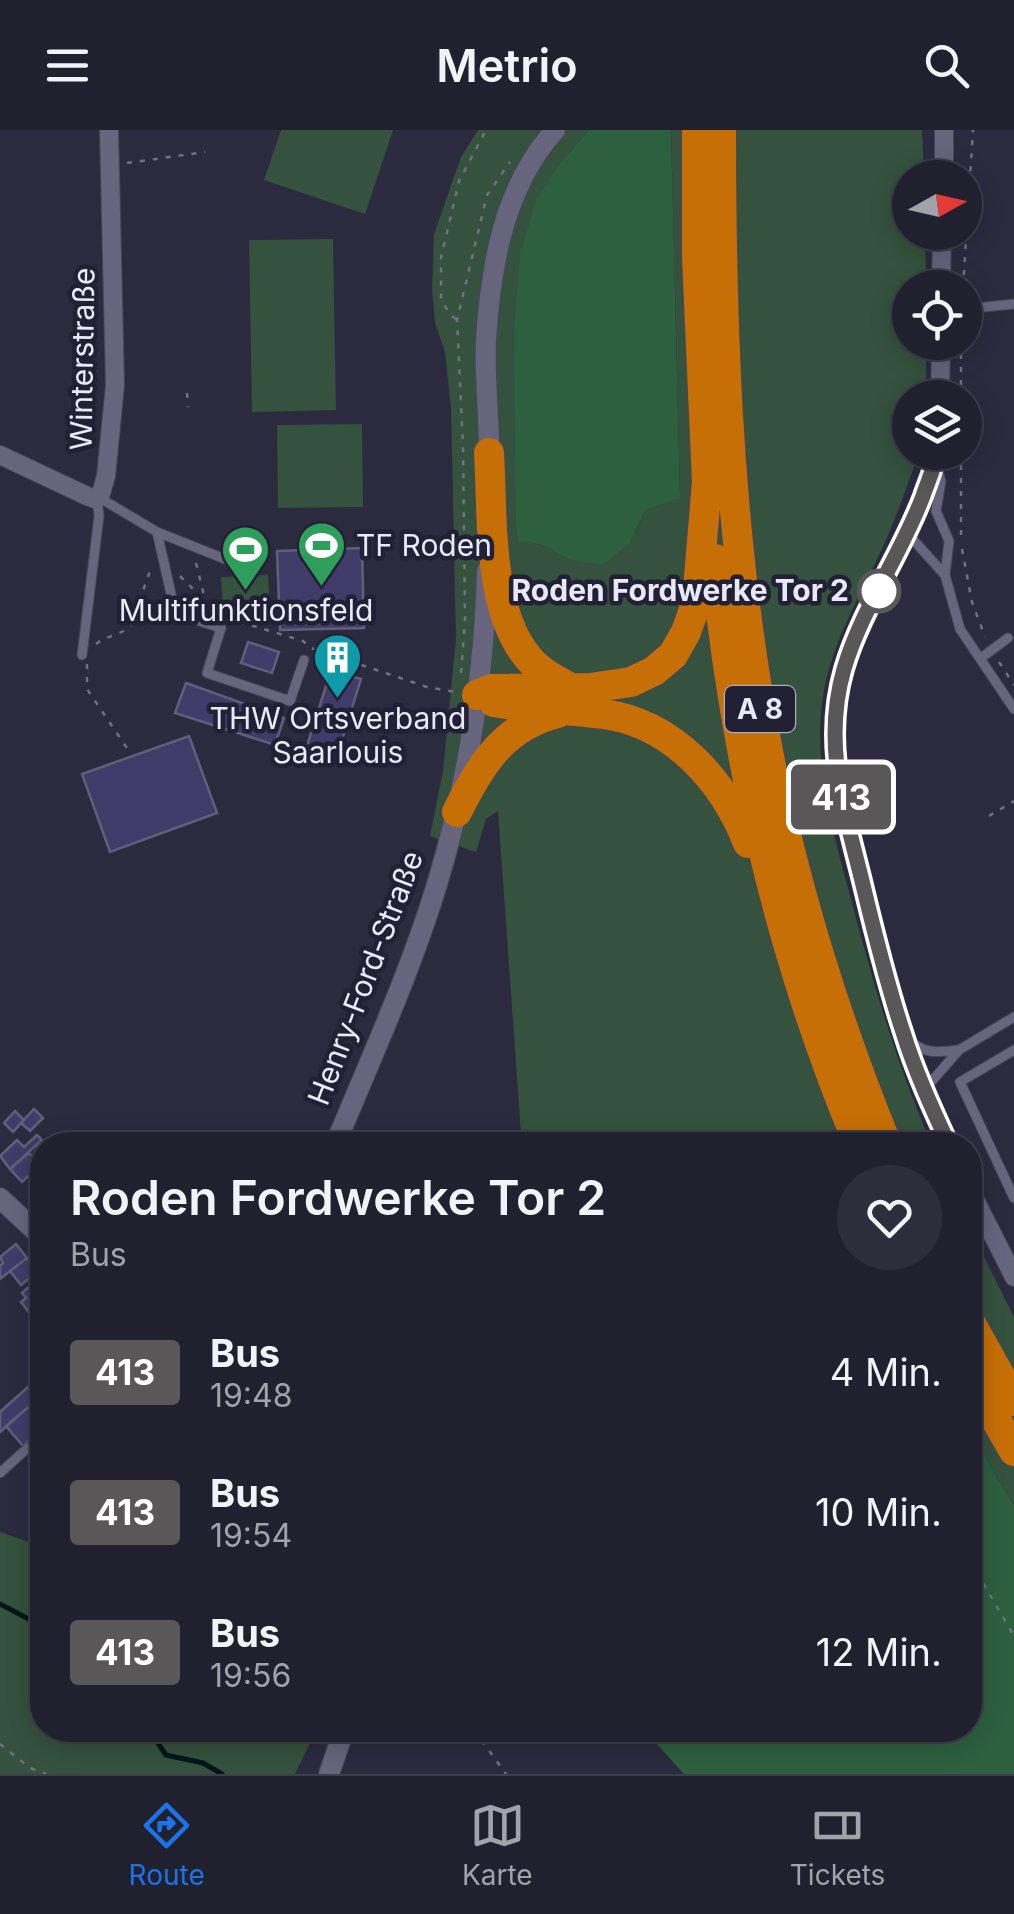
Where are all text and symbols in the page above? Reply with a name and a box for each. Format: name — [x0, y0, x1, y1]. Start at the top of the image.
icon: menu — [40, 38, 95, 93]
text: Metrio — [436, 38, 578, 93]
icon: search — [919, 38, 974, 93]
north arrow — [892, 160, 982, 250]
map controls — [892, 160, 982, 470]
street label: Winterstraße — [62, 267, 102, 451]
button: locate — [892, 270, 982, 360]
button: layers — [892, 380, 982, 470]
sports icon: TF Roden — [295, 520, 347, 588]
sports icon: Multifunktionsfeld — [220, 524, 272, 592]
place label: TF Roden — [356, 527, 492, 563]
marker: Roden Fordwerke Tor 2 — [858, 570, 900, 612]
place label: Roden Fordwerke Tor 2 — [512, 572, 849, 608]
place label: Multifunktionsfeld — [119, 592, 373, 628]
building icon: THW Ortsverband Saarlouis — [312, 632, 364, 700]
road number: A 8 — [725, 686, 795, 732]
place label: THW Ortsverband Saarlouis — [210, 700, 466, 770]
line badge: 413 — [784, 764, 898, 830]
text: 413 — [811, 776, 871, 818]
street label: Henry-Ford-Straße — [300, 845, 430, 1110]
button: heart — [837, 1165, 942, 1270]
text: Roden Fordwerke Tor 2 — [70, 1168, 606, 1227]
text: Bus — [70, 1235, 127, 1274]
text: Bus — [210, 1330, 280, 1376]
text: 4 Min. — [830, 1349, 942, 1395]
text: 413 — [95, 1351, 155, 1393]
text: 19:48 — [210, 1376, 293, 1415]
text: Bus — [210, 1470, 280, 1516]
text: 10 Min. — [815, 1489, 942, 1535]
text: 413 — [95, 1491, 155, 1533]
text: 19:54 — [210, 1516, 292, 1555]
text: Bus — [210, 1610, 280, 1656]
text: 12 Min. — [816, 1629, 942, 1675]
text: 413 — [95, 1631, 155, 1673]
text: 19:56 — [210, 1656, 291, 1695]
tab: Route — [129, 1798, 205, 1892]
tab: Karte — [462, 1798, 533, 1892]
tab: Tickets — [790, 1798, 885, 1892]

